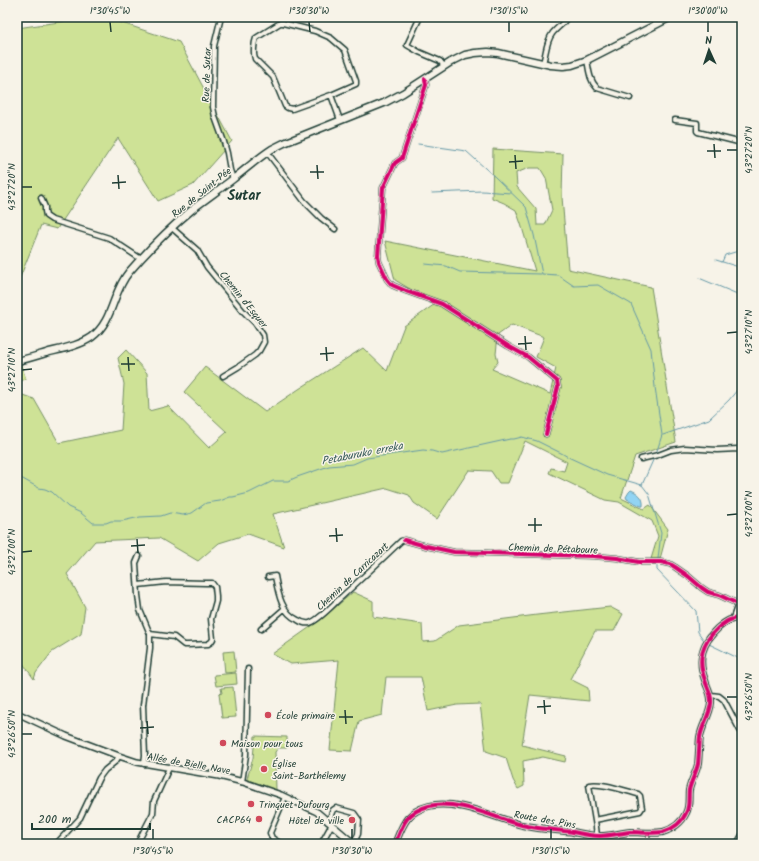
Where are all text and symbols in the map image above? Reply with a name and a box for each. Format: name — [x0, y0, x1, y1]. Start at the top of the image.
text: 1°30'45"W — [90, 3, 131, 19]
text: 1°30'30"W — [289, 3, 329, 19]
text: 1°30'15"W — [490, 3, 528, 19]
text: 1°30'00"W — [688, 3, 728, 19]
north arrow — [689, 30, 729, 70]
text: N — [705, 32, 713, 50]
street label: Rue de Sutar — [198, 47, 216, 103]
text: 43°27'20"N — [741, 126, 757, 174]
text: 43°27'20"N — [4, 163, 20, 211]
street label: Rue de Saint-Pée — [168, 163, 235, 222]
district label: Sutar — [227, 185, 261, 207]
street label: Chemin d'Esquer — [215, 268, 272, 332]
text: 43°27'10"N — [741, 309, 757, 354]
text: 43°27'10"N — [4, 347, 20, 392]
water label: Petaburuko erreka — [320, 437, 405, 471]
text: 43°27'00"N — [741, 490, 757, 537]
text: 43°27'00"N — [4, 528, 20, 575]
street label: Chemin de Carricazart — [313, 539, 393, 615]
street label: Chemin de Pétaboure — [508, 539, 599, 559]
text: 43°26'50"N — [741, 673, 757, 721]
place label: École primaire — [276, 708, 336, 724]
text: 43°26'50"N — [4, 710, 20, 758]
marker: École primaire — [263, 710, 273, 720]
place label: Maison pour tous — [231, 736, 304, 752]
marker: Maison pour tous — [218, 738, 228, 748]
street label: Allée de Bielle Nave — [146, 749, 232, 779]
place label: Église Saint-Barthélemy — [272, 756, 346, 784]
marker: Église Saint-Barthélemy — [259, 764, 269, 774]
place label: Trinquet Dufourg — [259, 797, 330, 813]
marker: Trinquet Dufourg — [246, 799, 256, 809]
scale bar — [32, 805, 150, 831]
street label: Route des Pins — [513, 807, 578, 833]
text: 200 m — [38, 810, 72, 829]
place label: CACP64 — [216, 812, 251, 828]
place label: Hôtel de ville — [288, 813, 344, 829]
marker: CACP64 — [254, 814, 264, 824]
marker: Hôtel de ville — [347, 815, 357, 825]
text: 1°30'45"W — [133, 843, 174, 859]
text: 1°30'30"W — [332, 843, 372, 859]
text: 1°30'15"W — [532, 843, 570, 859]

